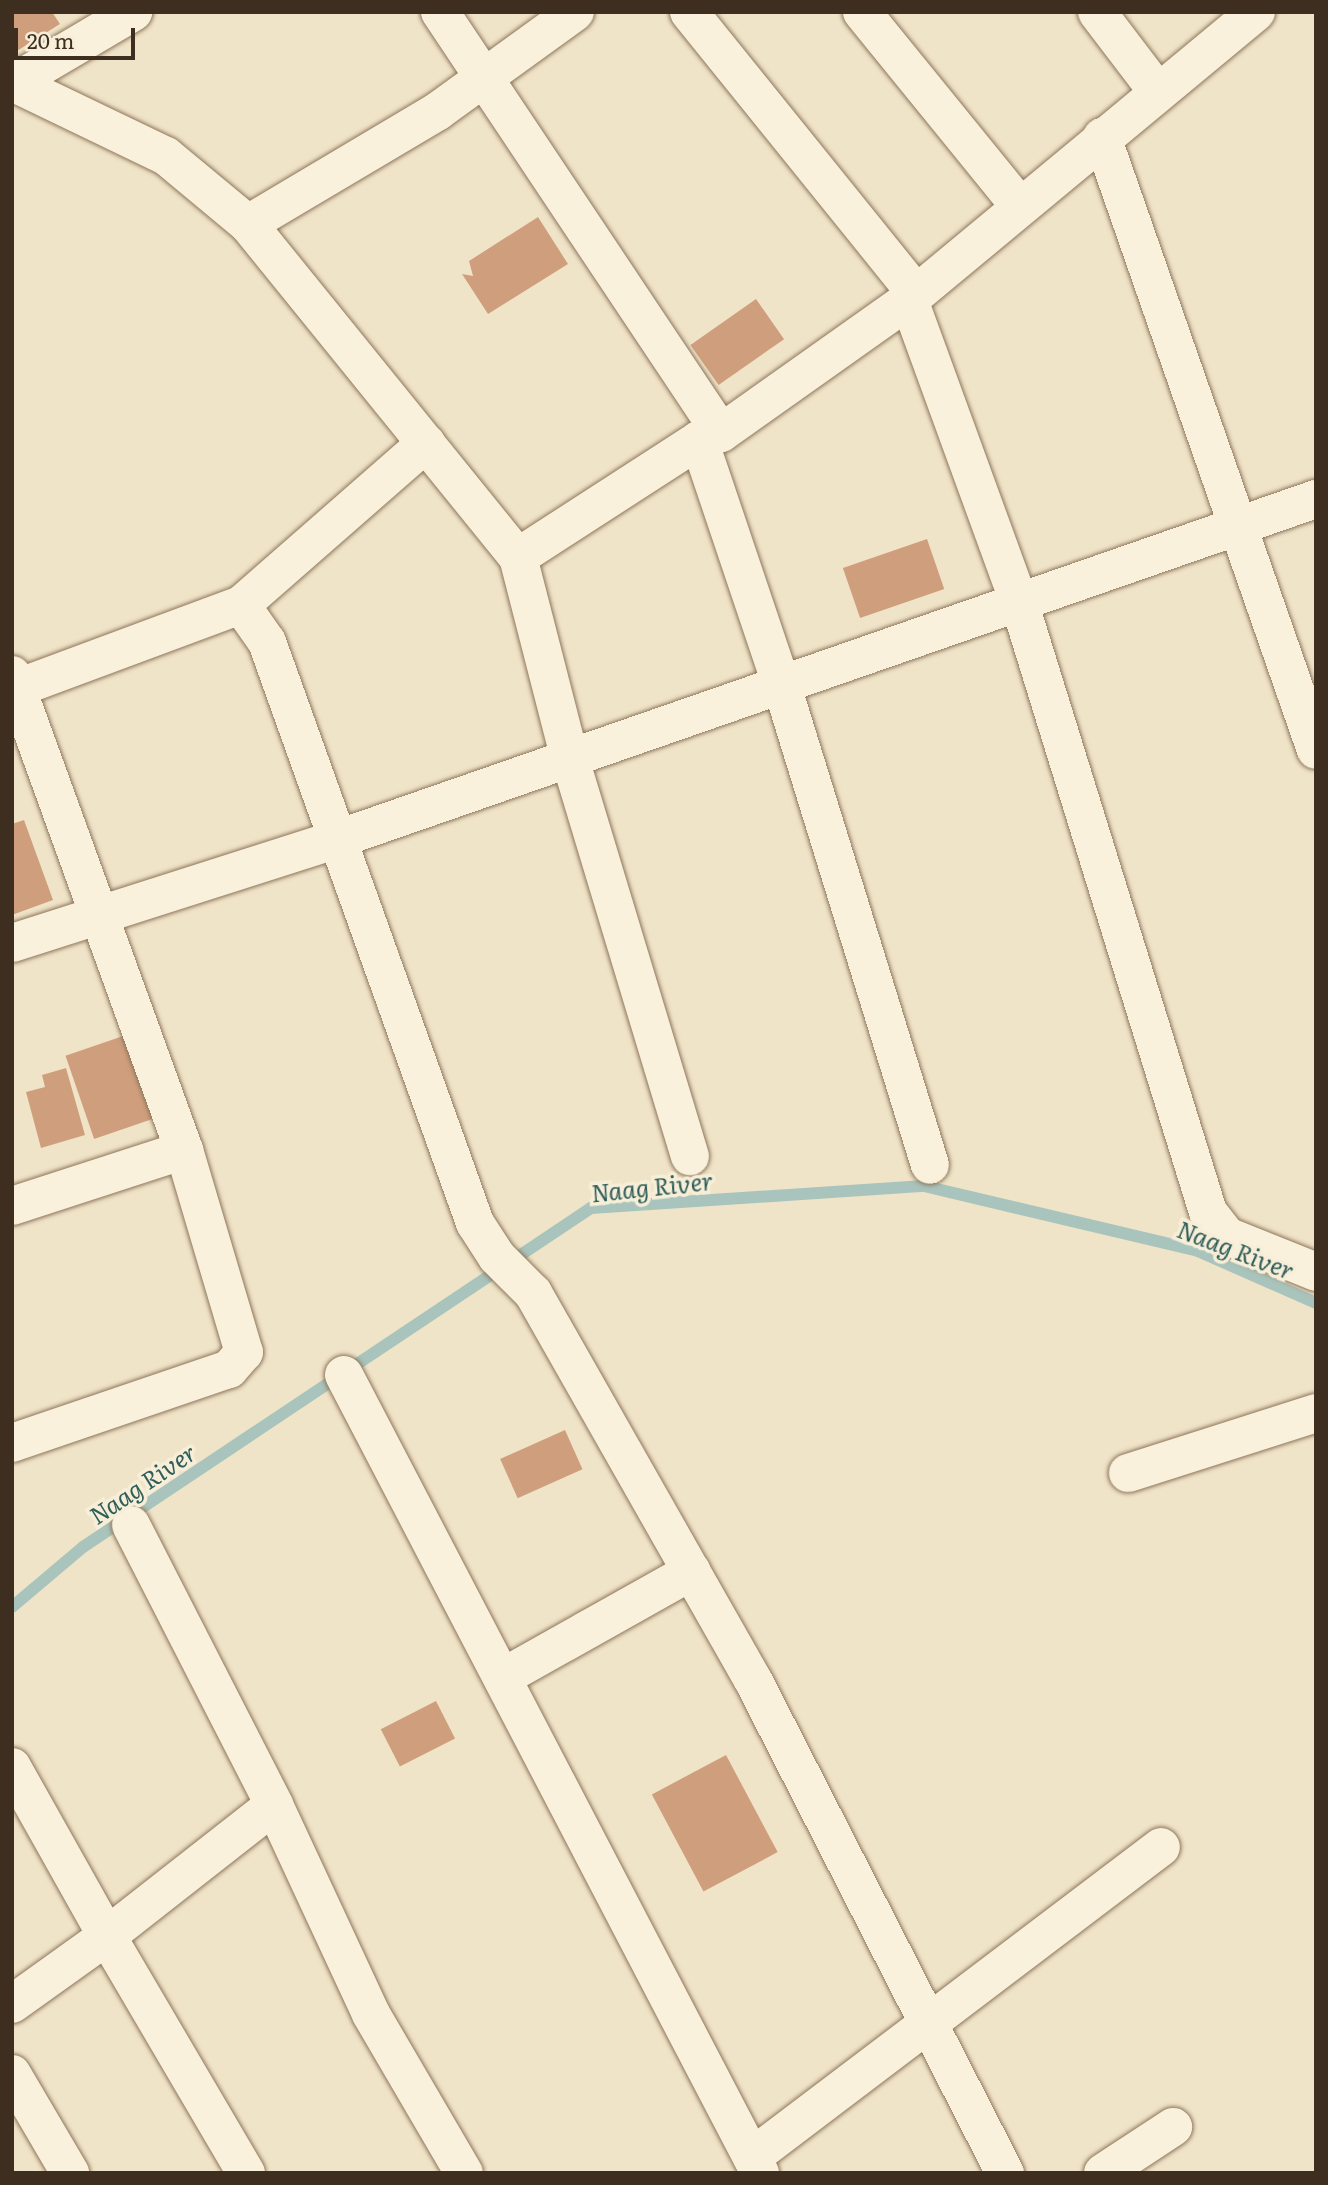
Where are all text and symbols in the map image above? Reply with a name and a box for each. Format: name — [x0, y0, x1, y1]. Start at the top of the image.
scale bar — [18, 14, 138, 58]
text: 20 m — [27, 24, 74, 55]
water label: Naag River — [590, 1165, 714, 1207]
water label: Naag River — [1174, 1214, 1298, 1284]
water label: Naag River — [83, 1437, 201, 1529]

